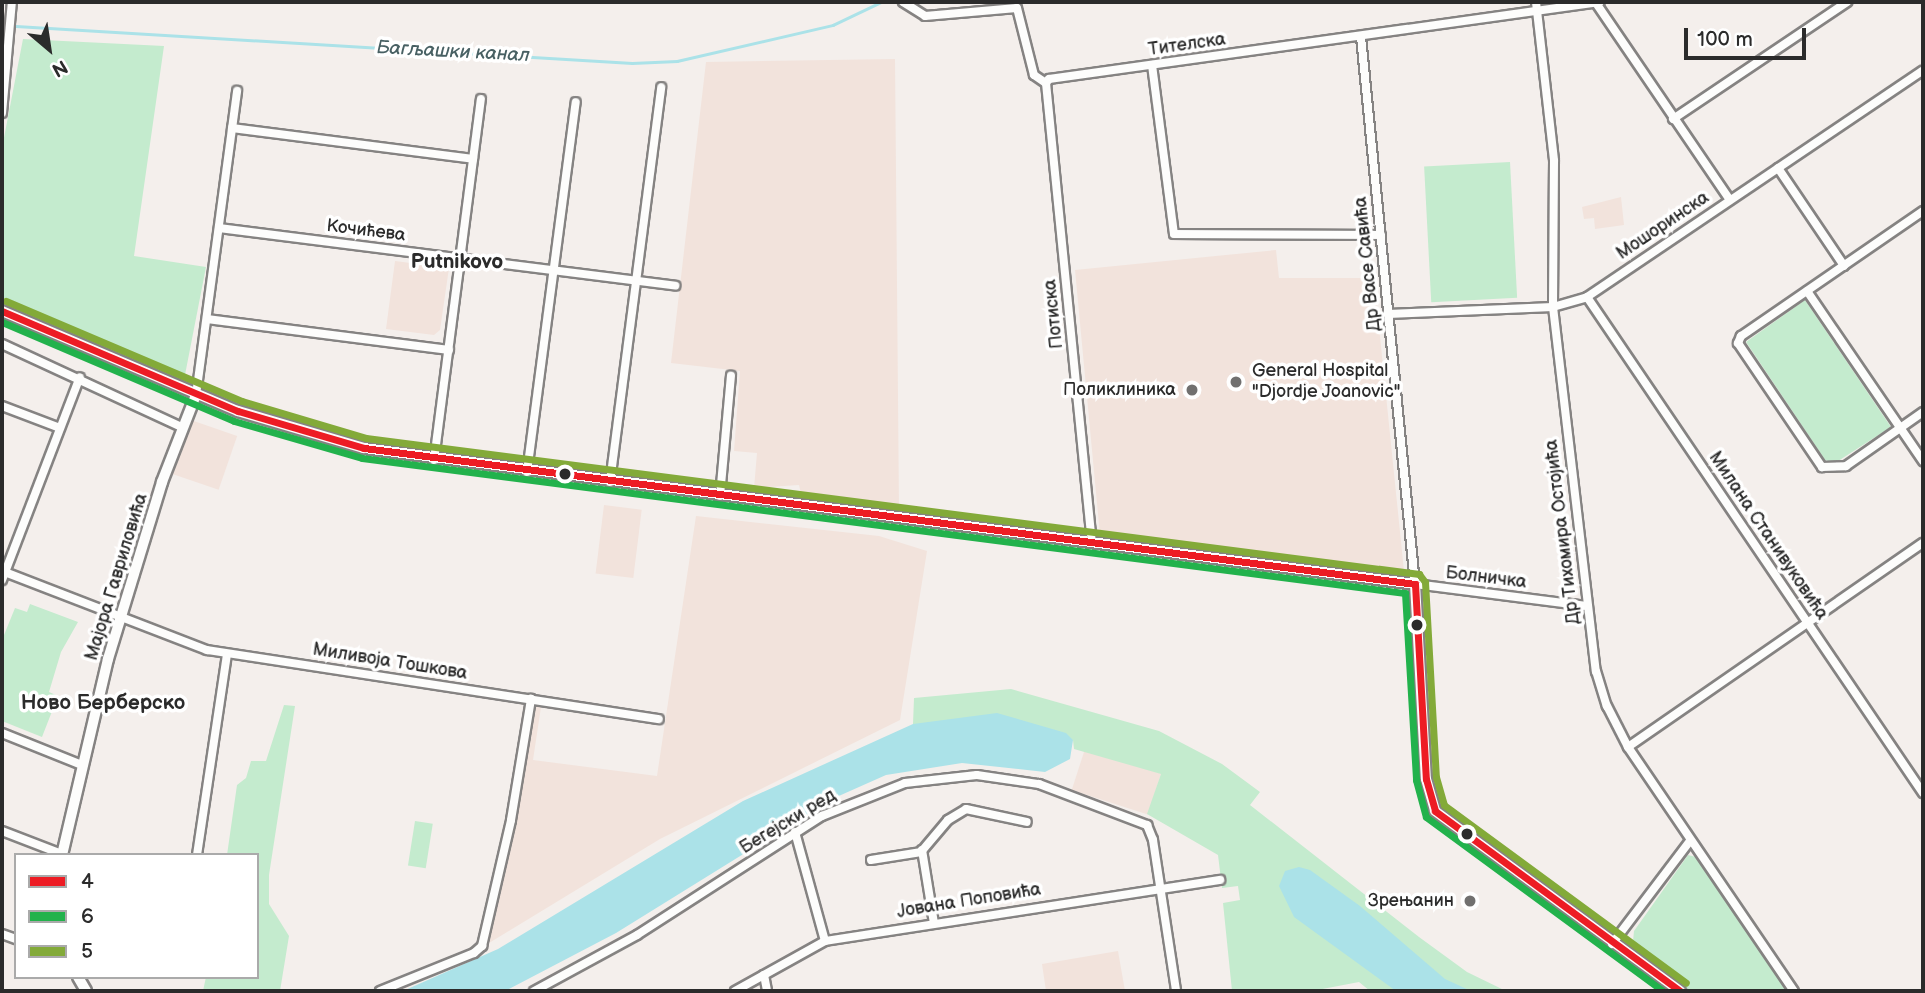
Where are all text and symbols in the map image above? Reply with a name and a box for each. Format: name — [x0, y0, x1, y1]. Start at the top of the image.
north arrow — [14, 14, 84, 84]
scale bar — [1687, 14, 1810, 58]
text: 100 m — [1697, 27, 1753, 52]
street label: Тителска — [1147, 29, 1227, 61]
water label: Багљашки канал — [376, 37, 530, 67]
text: N — [48, 54, 71, 81]
street label: Мошоринска — [1613, 187, 1713, 265]
street label: Др Васе Савића — [1350, 196, 1386, 332]
street label: Кочићева — [325, 215, 407, 247]
district label: Putnikovo — [411, 249, 503, 275]
street label: Потиска — [1040, 278, 1068, 350]
place label: General Hospital "Djordje Joanovic" — [1252, 361, 1401, 404]
marker: General Hospital "Djordje Joanovic" — [1226, 372, 1246, 392]
place label: Поликлиника — [1063, 379, 1176, 401]
marker: Поликлиника — [1182, 380, 1202, 400]
street label: Др Тихомира Остојића — [1541, 438, 1585, 626]
street label: Милана Станивуковића — [1704, 448, 1832, 624]
unlabelled marker — [558, 467, 572, 481]
street label: Мајора Гавриловића — [81, 491, 153, 663]
street label: Болничка — [1444, 562, 1528, 594]
unlabelled marker — [1410, 618, 1424, 632]
street label: Миливоја Тошкова — [311, 639, 469, 685]
district label: Ново Берберско — [21, 690, 185, 716]
street label: Бегејски ред — [736, 785, 840, 859]
unlabelled marker — [1460, 827, 1474, 841]
legend — [14, 853, 259, 979]
text: 4 — [81, 869, 94, 894]
street label: Јована Поповића — [896, 879, 1042, 923]
place label: Зрењанин — [1368, 890, 1454, 912]
marker: Зрењанин — [1460, 891, 1480, 911]
text: 6 — [81, 904, 94, 929]
text: 5 — [81, 939, 93, 964]

